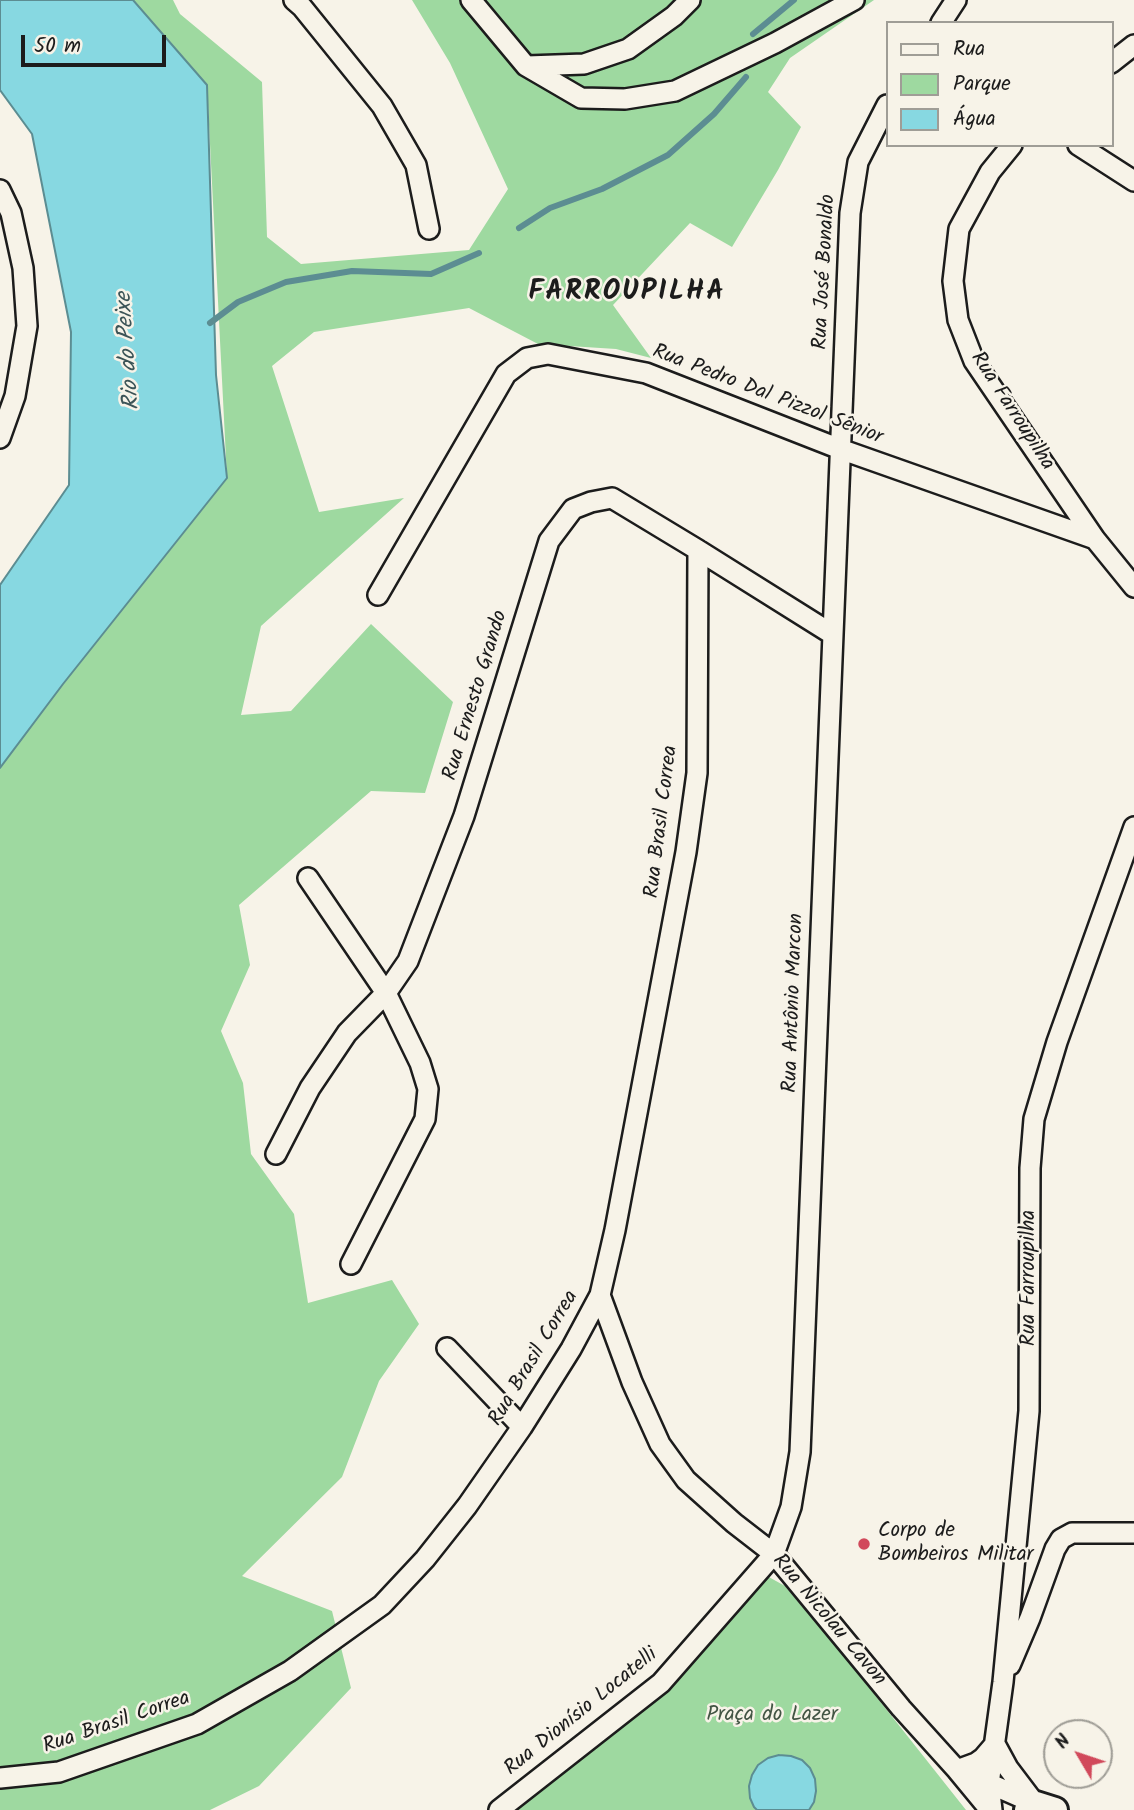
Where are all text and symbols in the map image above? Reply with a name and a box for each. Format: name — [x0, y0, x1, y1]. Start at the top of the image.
scale bar — [24, 21, 170, 65]
legend — [886, 21, 1113, 147]
text: 50 m — [34, 30, 81, 63]
text: Rua — [953, 33, 985, 66]
text: Parque — [953, 68, 1011, 101]
text: Água — [953, 103, 996, 136]
street label: Rua José Bonaldo — [809, 194, 843, 350]
district label: FARROUPILHA — [530, 277, 724, 311]
water label: Rio do Peixe — [112, 291, 148, 411]
street label: Rua Pedro Dal Pizzol Sênior — [648, 340, 886, 452]
street label: Rua Farroupilha — [963, 348, 1059, 476]
street label: Rua Ernesto Grando — [439, 608, 515, 784]
street label: Rua Brasil Correa — [641, 744, 685, 900]
street label: Rua Antônio Marcon — [779, 913, 811, 1093]
street label: Rua Farroupilha — [1017, 1210, 1043, 1346]
street label: Rua Brasil Correa — [485, 1287, 585, 1431]
place label: Corpo de Bombeiros Militar — [878, 1519, 1034, 1569]
marker: Corpo de Bombeiros Militar — [856, 1536, 872, 1552]
street label: Rua Nicolau Cavon — [766, 1550, 890, 1692]
street label: Rua Dionísio Locatelli — [500, 1643, 664, 1783]
street label: Rua Brasil Correa — [40, 1687, 194, 1761]
park label: Praça do Lazer — [706, 1703, 838, 1729]
north arrow — [1043, 1719, 1113, 1789]
text: N — [1048, 1728, 1079, 1756]

